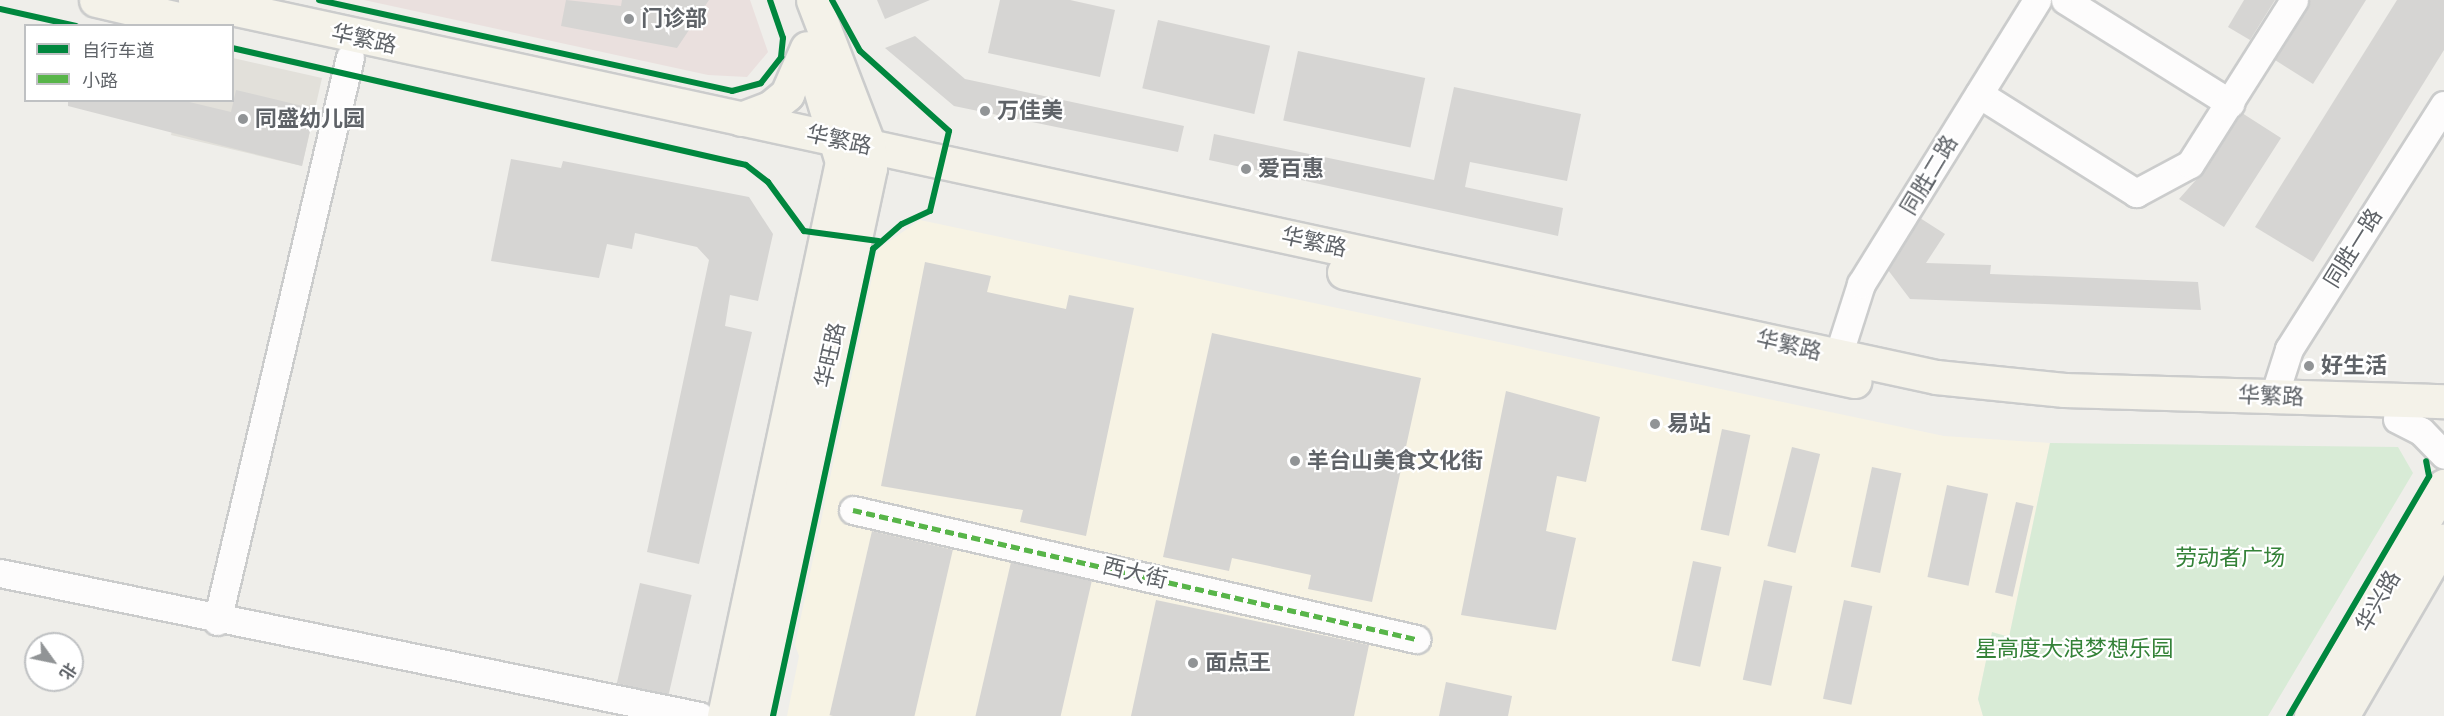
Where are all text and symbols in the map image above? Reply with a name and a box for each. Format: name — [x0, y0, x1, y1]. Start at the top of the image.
place label: 门诊部 — [641, 6, 707, 32]
marker: 门诊部 — [622, 12, 636, 26]
street label: 华繁路 — [329, 19, 399, 59]
legend — [24, 24, 234, 102]
text: 自行车道 — [82, 40, 154, 62]
text: 小路 — [82, 70, 118, 92]
place label: 万佳美 — [997, 98, 1063, 124]
marker: 万佳美 — [978, 104, 992, 118]
place label: 同盛幼儿园 — [255, 106, 365, 132]
marker: 同盛幼儿园 — [236, 112, 250, 126]
street label: 华繁路 — [804, 120, 874, 160]
street label: 同胜二路 — [1895, 130, 1963, 220]
place label: 爱百惠 — [1258, 156, 1324, 182]
marker: 爱百惠 — [1239, 162, 1253, 176]
street label: 同胜一路 — [2318, 204, 2388, 292]
street label: 华繁路 — [1279, 222, 1349, 262]
street label: 华旺路 — [810, 320, 850, 390]
street label: 华繁路 — [1754, 325, 1824, 365]
place label: 好生活 — [2321, 353, 2387, 379]
marker: 好生活 — [2302, 359, 2316, 373]
street label: 华繁路 — [2238, 382, 2304, 410]
place label: 易站 — [1667, 411, 1711, 437]
marker: 易站 — [1648, 417, 1662, 431]
place label: 羊台山美食文化街 — [1307, 448, 1483, 474]
marker: 羊台山美食文化街 — [1288, 454, 1302, 468]
park label: 劳动者广场 — [2175, 545, 2285, 571]
street label: 西大街 — [1100, 552, 1170, 594]
street label: 华兴路 — [2350, 566, 2406, 636]
north arrow — [24, 632, 84, 692]
park label: 星高度大浪梦想乐园 — [1975, 636, 2173, 662]
place label: 面点王 — [1205, 650, 1271, 676]
marker: 面点王 — [1186, 656, 1200, 670]
text: 北 — [56, 659, 80, 683]

